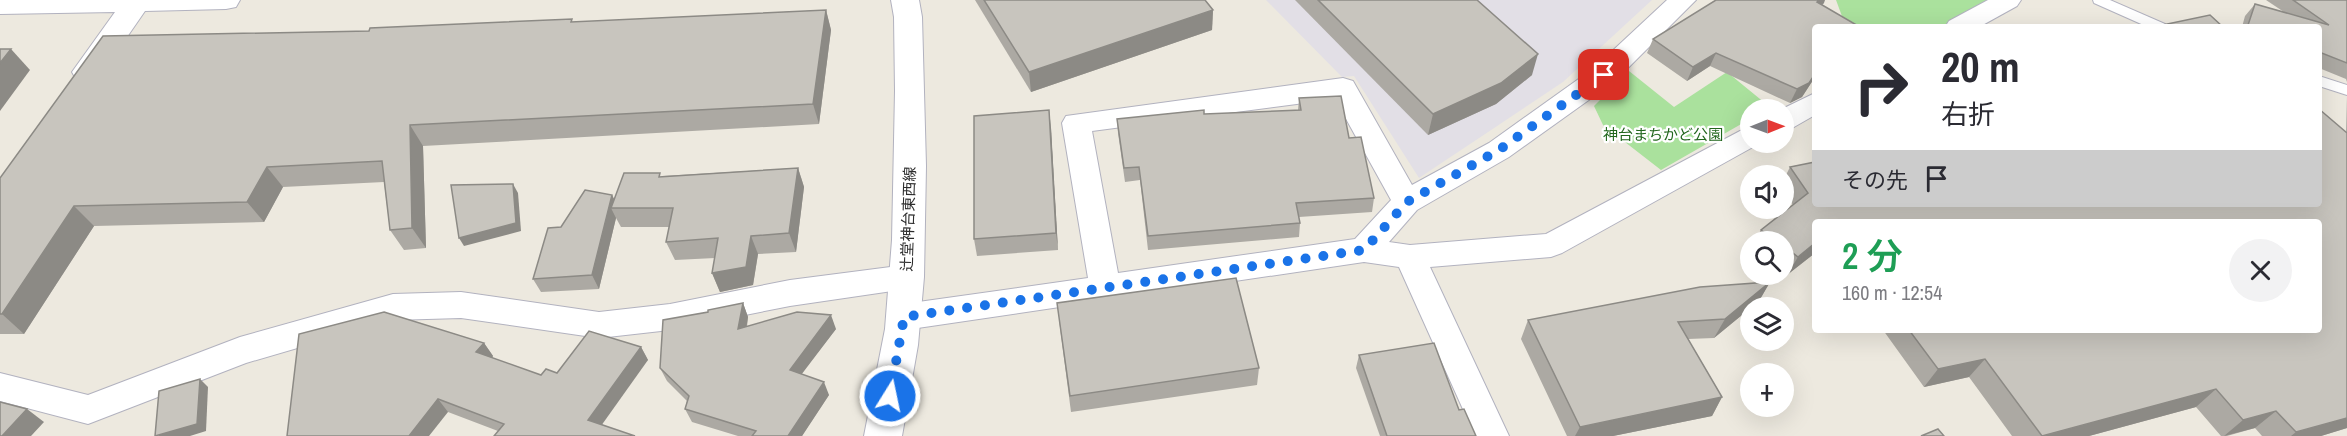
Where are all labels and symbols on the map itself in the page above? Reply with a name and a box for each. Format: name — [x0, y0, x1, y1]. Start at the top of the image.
pin — [1578, 49, 1629, 100]
north arrow — [1740, 99, 1794, 153]
park label: 神台まちかど公園 — [1603, 124, 1723, 145]
street label: 辻堂神台東西線 — [896, 166, 920, 272]
position arrow — [858, 364, 922, 428]

